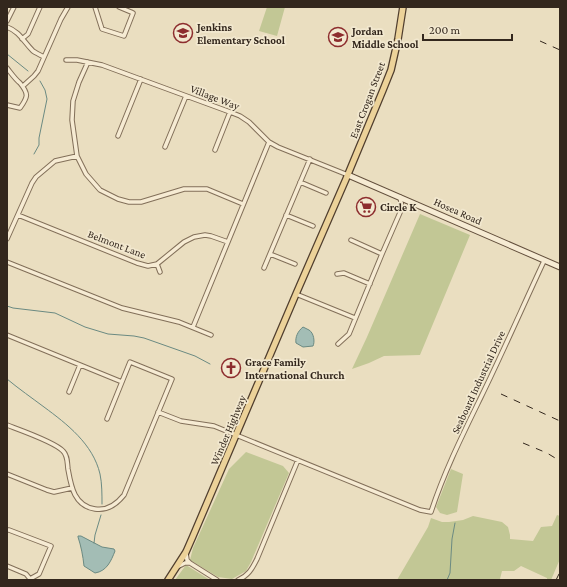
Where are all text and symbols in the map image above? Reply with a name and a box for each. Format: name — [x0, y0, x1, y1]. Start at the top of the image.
scale bar — [423, 16, 512, 42]
place label: Jenkins Elementary School — [196, 21, 286, 46]
school or university icon: Jenkins Elementary School — [172, 22, 194, 44]
text: 200 m — [429, 23, 461, 37]
place label: Jordan Middle School — [351, 25, 419, 50]
school or university icon: Jordan Middle School — [327, 26, 349, 48]
street label: East Crogan Street — [347, 60, 388, 140]
street label: Village Way — [188, 82, 242, 113]
street label: Hosea Road — [432, 195, 484, 227]
supermarket icon: Circle K — [355, 196, 377, 218]
place label: Circle K — [380, 201, 417, 213]
street label: Belmont Lane — [86, 227, 148, 261]
street label: Seaboard Industrial Drive — [449, 328, 507, 435]
place label: Grace Family International Church — [245, 356, 345, 381]
church icon: Grace Family International Church — [220, 357, 242, 379]
street label: Winder Highway — [208, 392, 249, 467]

